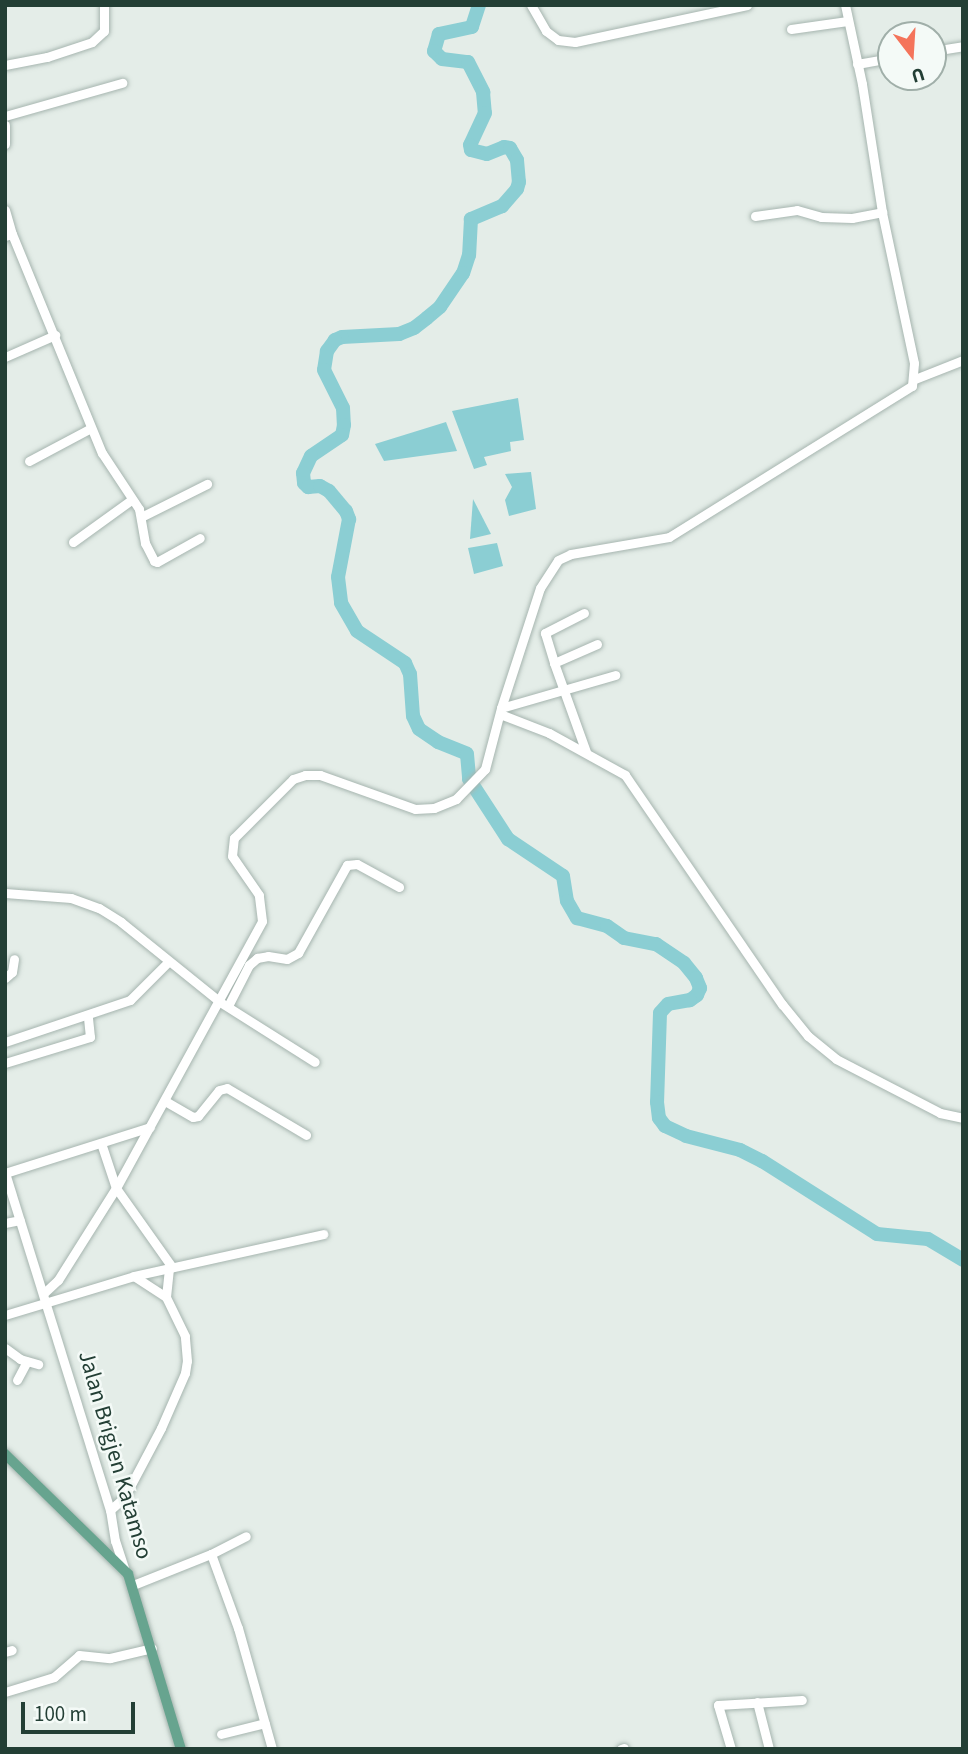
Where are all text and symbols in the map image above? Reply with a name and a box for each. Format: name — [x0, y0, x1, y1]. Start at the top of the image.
north arrow — [877, 21, 947, 91]
text: U — [908, 60, 928, 89]
street label: Jalan Brigjen Katamso — [72, 1347, 158, 1563]
scale bar — [24, 1688, 138, 1732]
text: 100 m — [34, 1699, 87, 1729]

